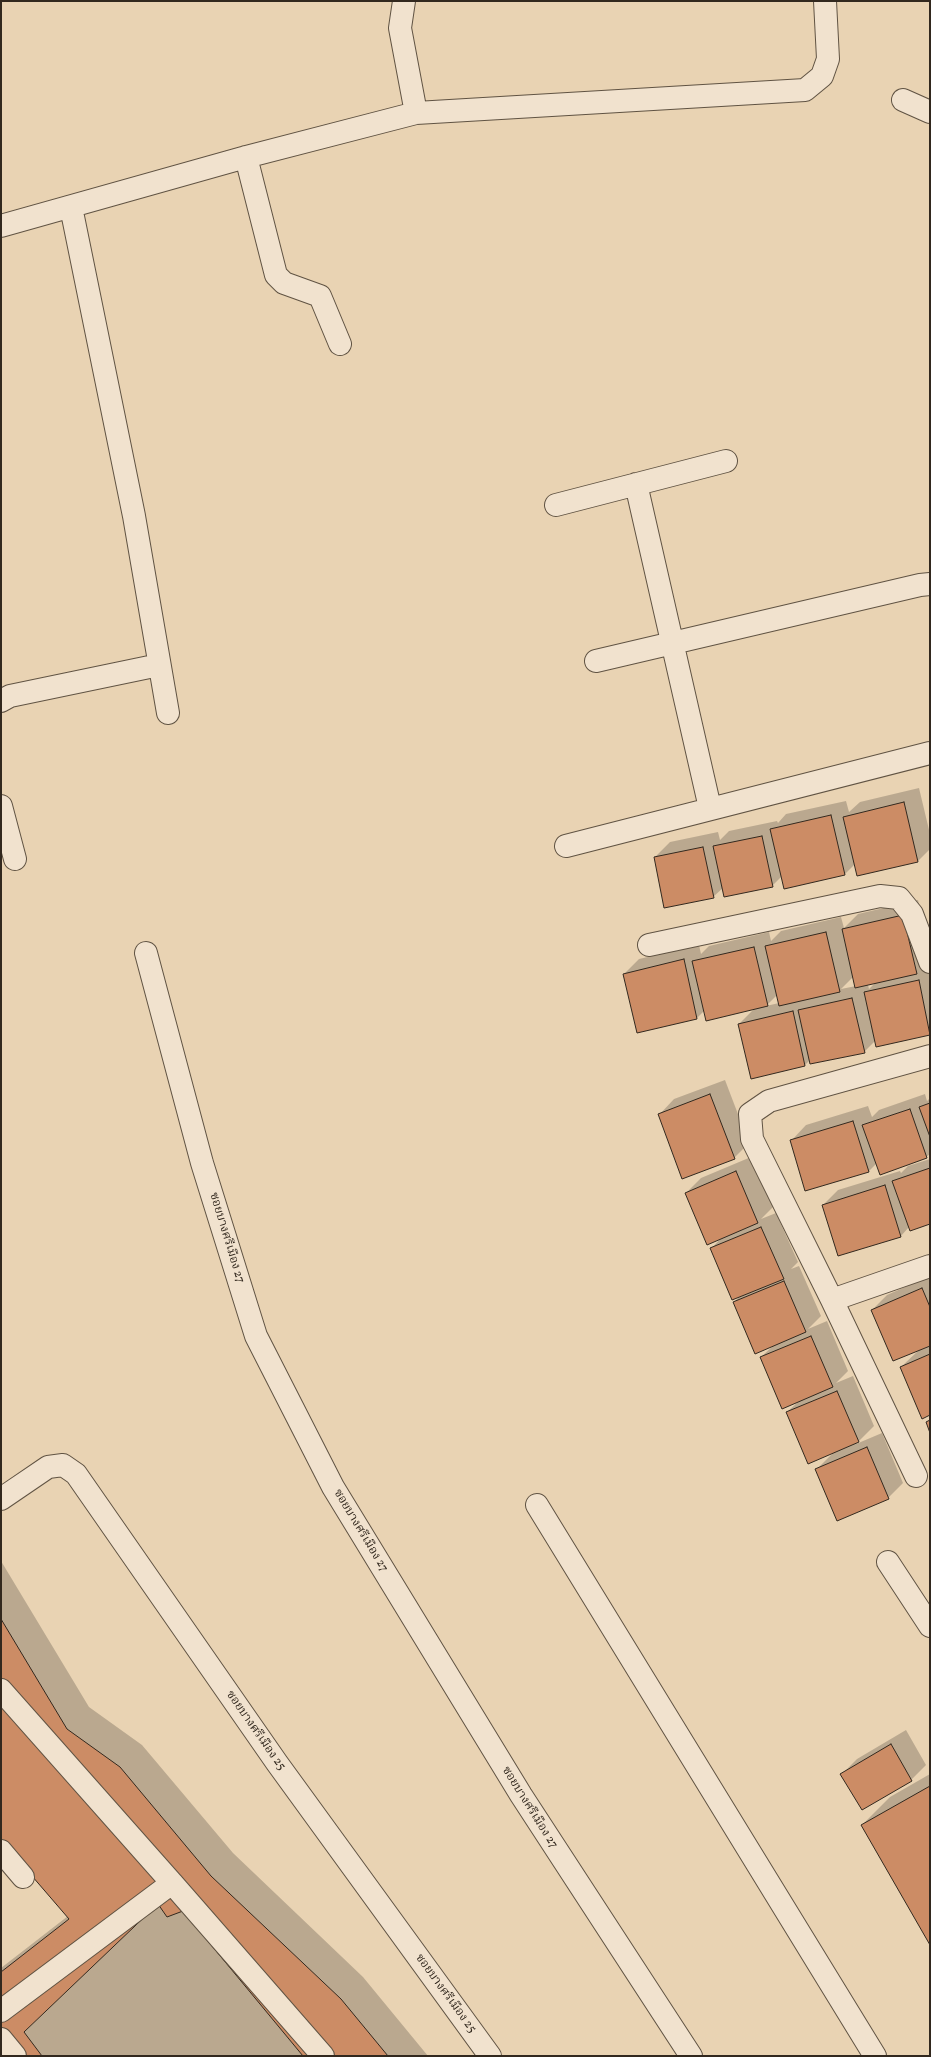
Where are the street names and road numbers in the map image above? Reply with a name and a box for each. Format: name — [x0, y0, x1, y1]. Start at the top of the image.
street label: ซอยบางศรีเมือง 27 — [205, 1191, 247, 1285]
street label: ซอยบางศรีเมือง 27 — [330, 1487, 390, 1575]
street label: ซอยบางศรีเมือง 25 — [222, 1688, 288, 1774]
street label: ซอยบางศรีเมือง 27 — [498, 1764, 560, 1852]
street label: ซอยบางศรีเมือง 25 — [412, 1952, 478, 2036]

